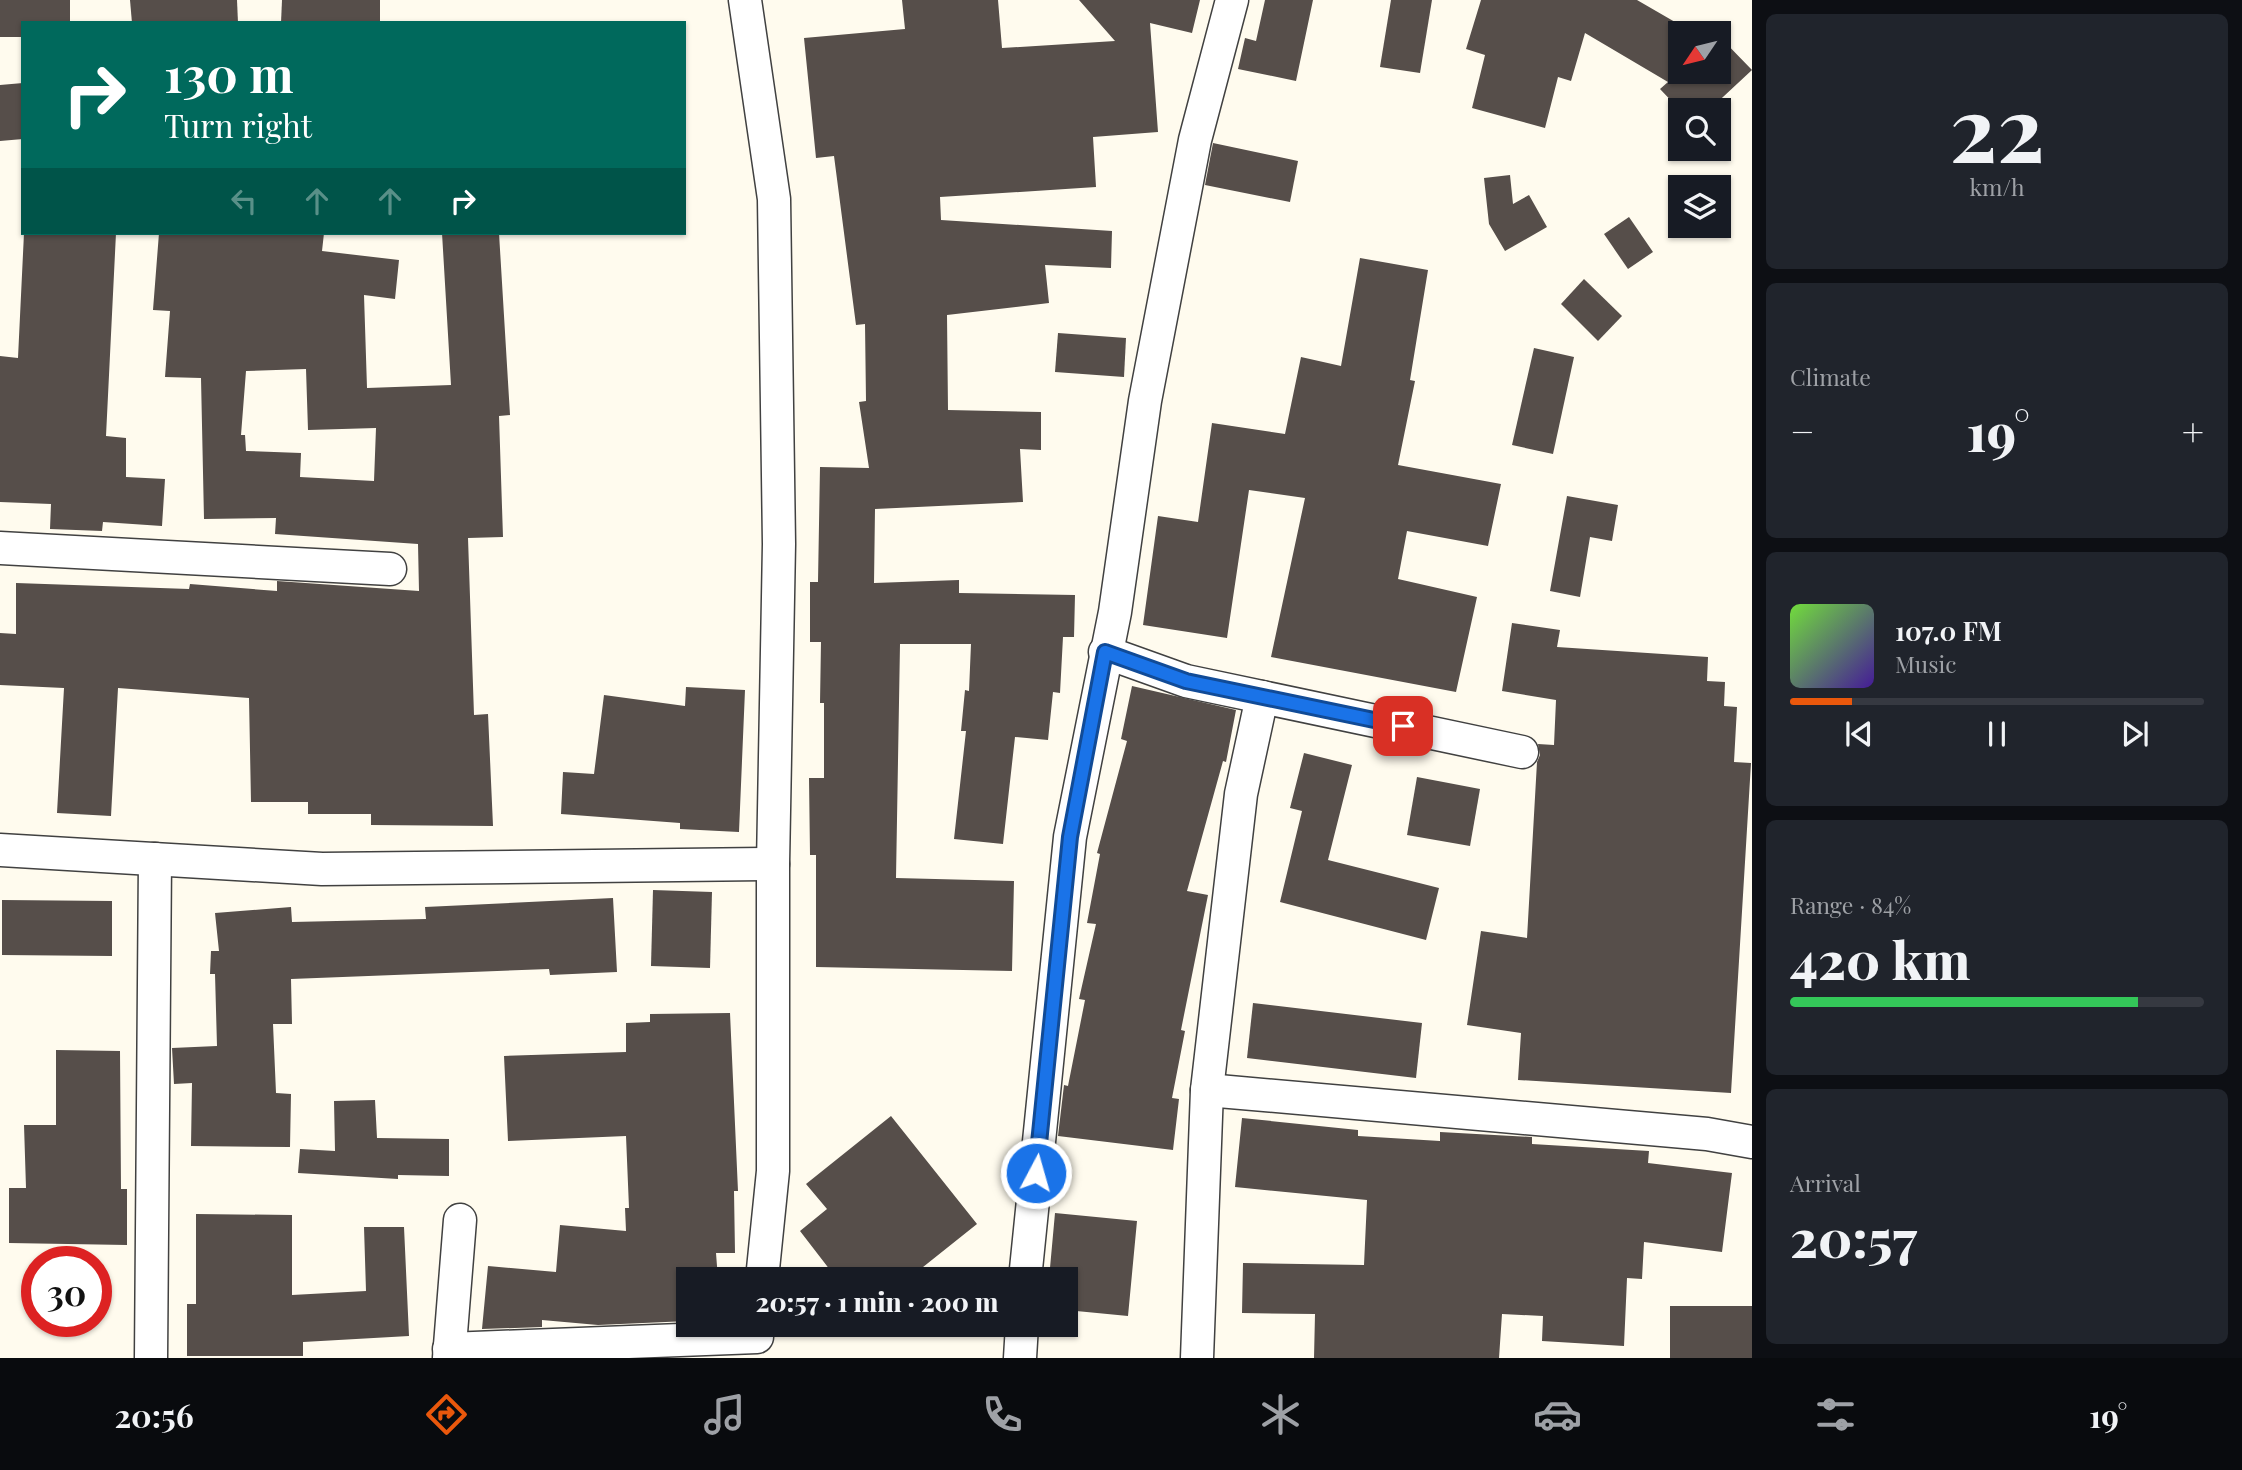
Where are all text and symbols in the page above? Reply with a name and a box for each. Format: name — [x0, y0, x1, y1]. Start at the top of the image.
north arrow — [1668, 21, 1731, 84]
map controls — [1668, 21, 1731, 238]
text: 130 m — [164, 40, 294, 105]
icon: right — [49, 49, 140, 140]
text: 22 — [1949, 65, 2045, 186]
button: search — [1668, 98, 1731, 161]
text: Turn right — [164, 103, 312, 146]
text: km/h — [1969, 171, 2025, 202]
button: layers — [1668, 175, 1731, 238]
icon: left — [225, 182, 263, 220]
icon: ahead — [298, 182, 336, 220]
icon: ahead — [371, 182, 409, 220]
icon: right — [444, 182, 482, 220]
text: Climate — [1790, 361, 1871, 392]
text: 19° — [1967, 396, 2030, 465]
text: − — [1790, 405, 1815, 456]
text: + — [2182, 405, 2204, 456]
text: 107.0 FM — [1895, 613, 2002, 648]
text: Music — [1895, 648, 1956, 679]
pin — [1373, 696, 1433, 756]
icon: arrive — [1384, 707, 1422, 745]
icon: previous — [1840, 715, 1878, 753]
icon: pause — [1978, 715, 2016, 753]
icon: next — [2116, 715, 2154, 753]
text: Range · 84% — [1790, 889, 1911, 920]
text: 420 km — [1790, 924, 1970, 993]
position arrow — [999, 1136, 1073, 1210]
text: Arrival — [1790, 1167, 1861, 1198]
text: 20:57 — [1790, 1202, 1917, 1271]
speed limit sign: 30 — [21, 1246, 112, 1337]
text: 20:57 · 1 min · 200 m — [755, 1284, 999, 1319]
icon: directions — [422, 1390, 471, 1439]
icon: music — [700, 1390, 749, 1439]
icon: phone — [978, 1390, 1027, 1439]
icon: climate — [1256, 1390, 1305, 1439]
icon: car — [1533, 1390, 1582, 1439]
icon: filters — [1811, 1390, 1860, 1439]
text: 20:56 — [114, 1393, 194, 1436]
text: 19° — [2089, 1393, 2128, 1436]

